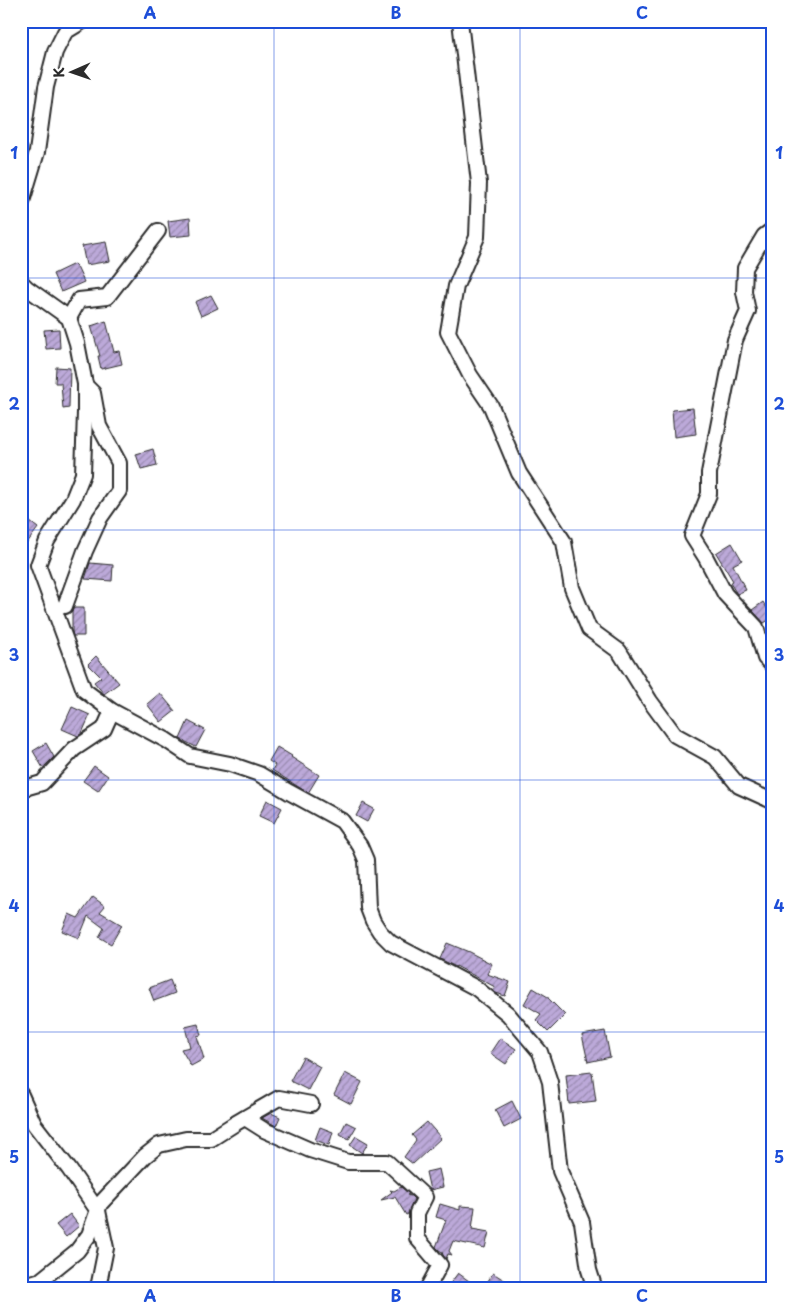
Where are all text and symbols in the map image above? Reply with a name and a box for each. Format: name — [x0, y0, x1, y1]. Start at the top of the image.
text: A — [144, 0, 157, 24]
text: B — [391, 0, 402, 24]
text: C — [636, 0, 648, 24]
north arrow — [48, 48, 98, 98]
text: K — [48, 67, 69, 78]
text: 1 — [10, 140, 18, 164]
text: 1 — [775, 140, 783, 164]
text: 2 — [8, 391, 20, 415]
text: 2 — [773, 391, 785, 415]
text: 3 — [9, 642, 19, 666]
text: 3 — [774, 642, 784, 666]
text: 4 — [9, 893, 20, 917]
text: 4 — [774, 893, 785, 917]
text: 5 — [9, 1144, 19, 1168]
text: 5 — [774, 1144, 784, 1168]
text: A — [144, 1283, 157, 1307]
text: B — [391, 1283, 402, 1307]
text: C — [636, 1283, 648, 1307]

